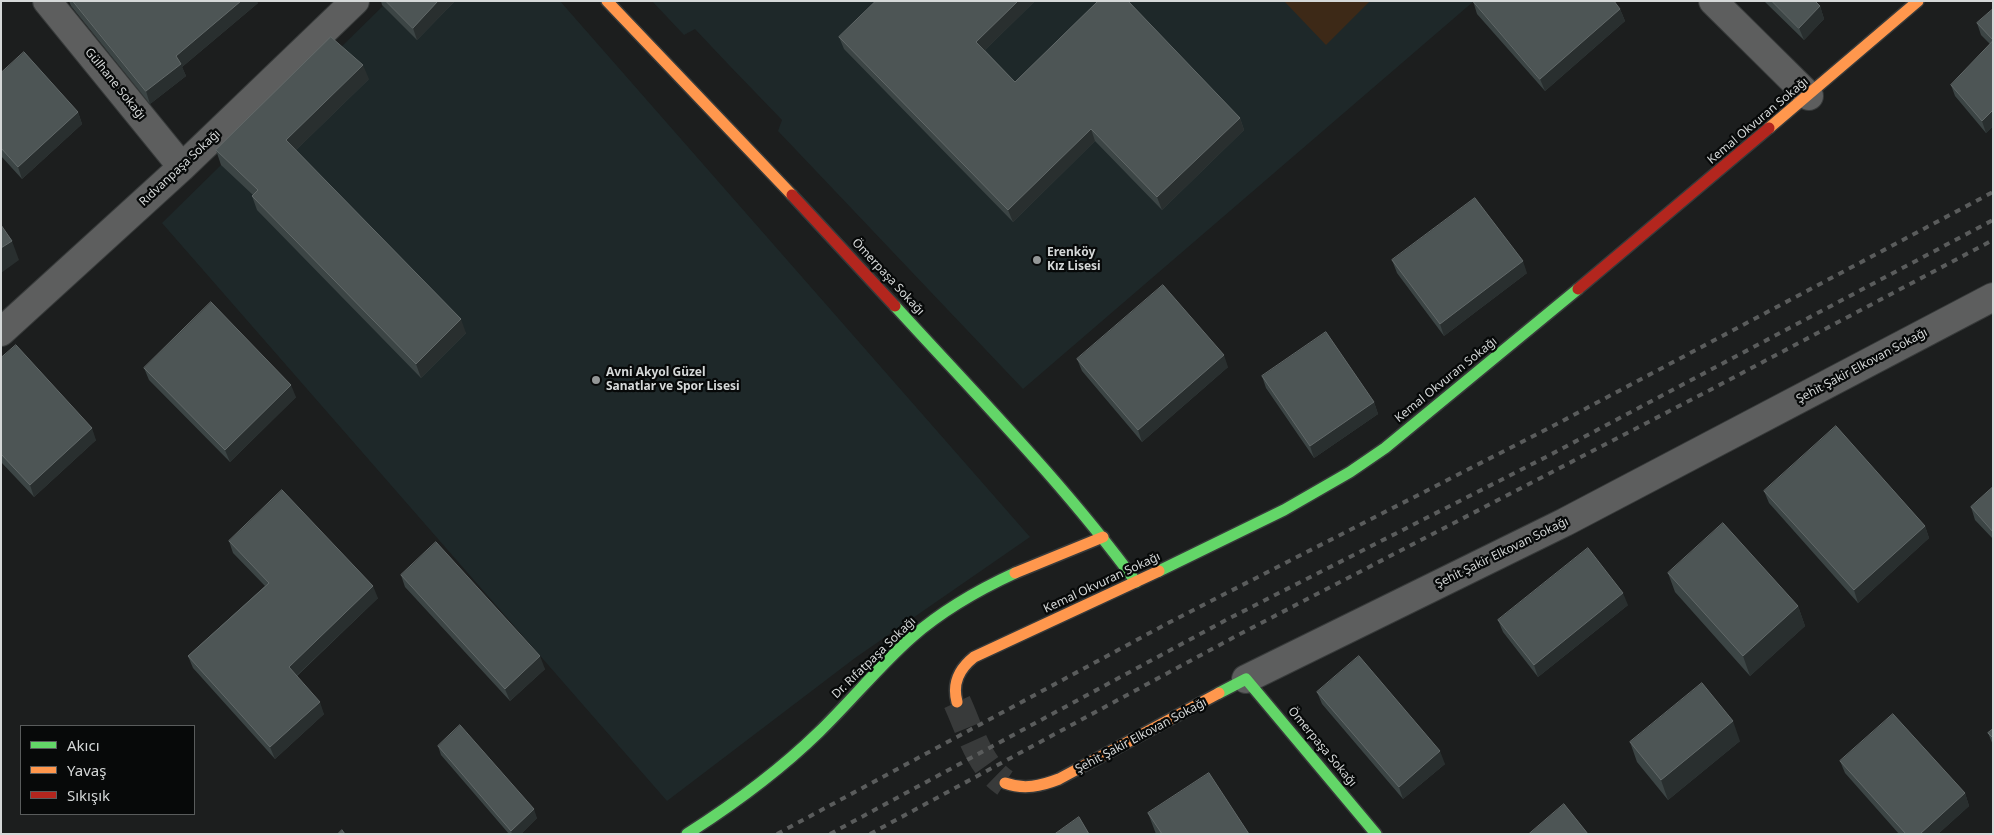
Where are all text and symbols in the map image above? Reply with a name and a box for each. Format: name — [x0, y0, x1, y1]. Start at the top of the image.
street label: Gülhane Sokağı — [82, 45, 148, 123]
street label: Kemal Okvuran Sokağı — [1705, 75, 1811, 167]
street label: Rıdvanpaşa Sokağı — [137, 127, 223, 209]
street label: Ömerpaşa Sokağı — [849, 236, 927, 318]
place label: Erenköy Kız Lisesi — [1047, 246, 1101, 274]
marker: Erenköy Kız Lisesi — [1031, 254, 1043, 266]
street label: Şehit Şakir Elkovan Sokağı — [1794, 325, 1930, 407]
street label: Kemal Okvuran Sokağı — [1392, 334, 1500, 426]
place label: Avni Akyol Güzel Sanatlar ve Spor Lisesi — [606, 366, 740, 394]
marker: Avni Akyol Güzel Sanatlar ve Spor Lisesi — [590, 374, 602, 386]
street label: Şehit Şakir Elkovan Sokağı — [1433, 514, 1571, 592]
street label: Kemal Okvuran Sokağı — [1041, 550, 1163, 616]
street label: Dr. Rıfatpaşa Sokağı — [829, 614, 919, 702]
street label: Şehit Şakir Elkovan Sokağı — [1073, 695, 1209, 777]
street label: Ömerpaşa Sokağı — [1285, 704, 1359, 790]
legend — [20, 725, 195, 815]
text: Akıcı — [67, 735, 100, 755]
text: Yavaş — [67, 760, 106, 780]
text: Sıkışık — [67, 785, 110, 805]

